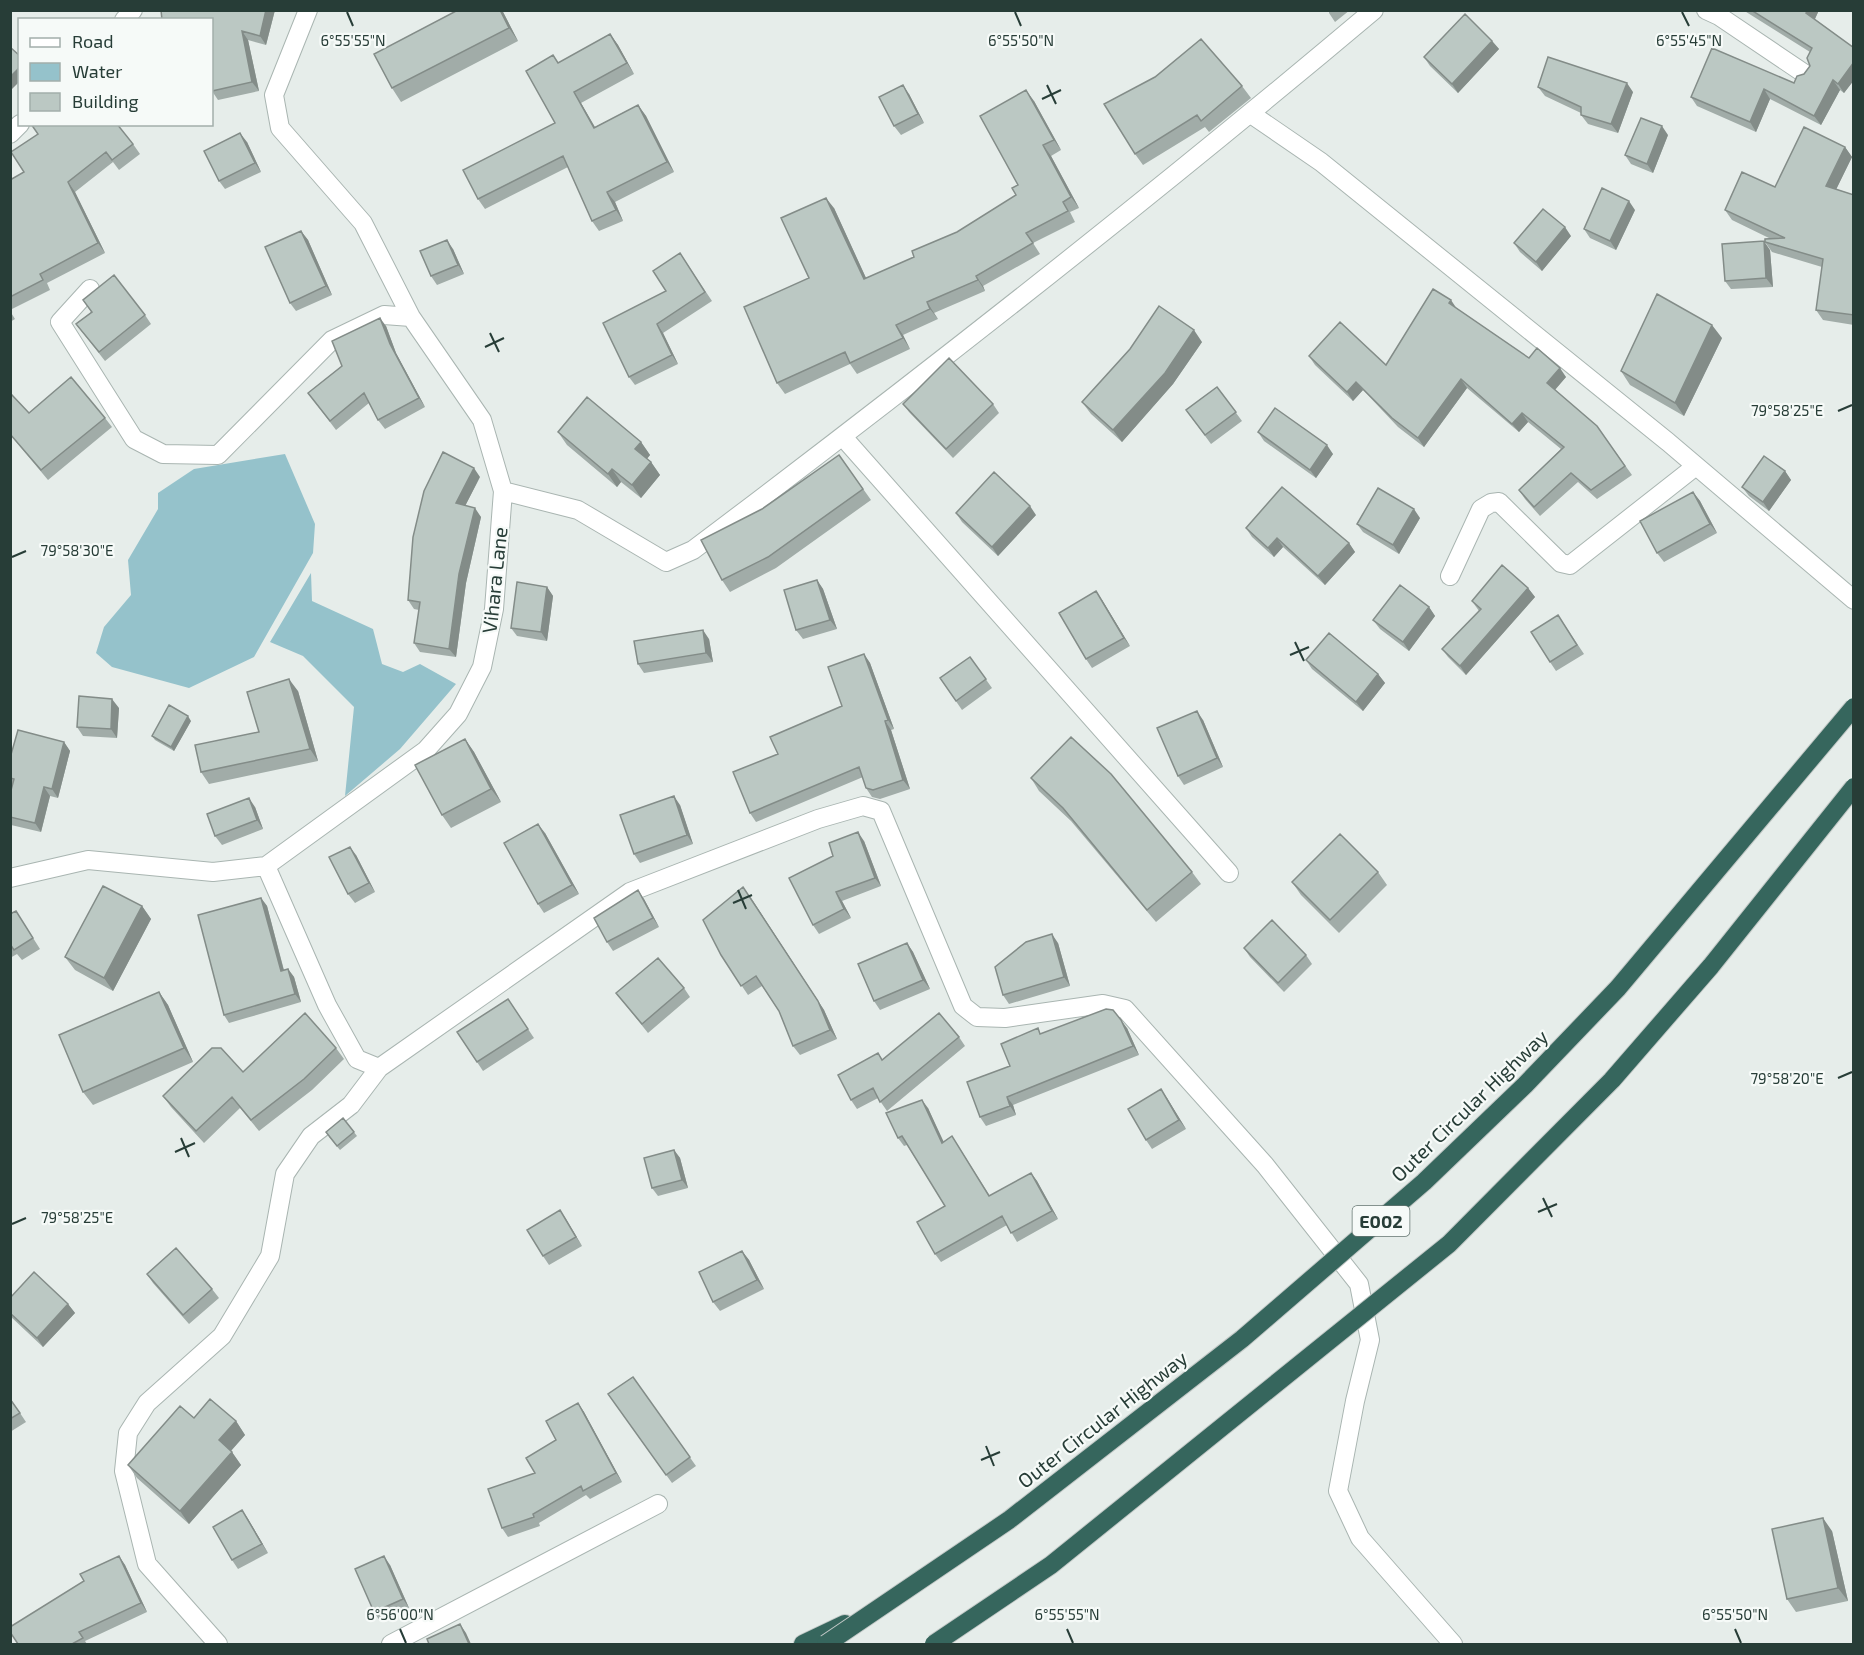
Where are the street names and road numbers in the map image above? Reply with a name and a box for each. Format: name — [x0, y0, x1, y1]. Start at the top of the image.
street label: Vihara Lane — [476, 526, 512, 634]
street label: Outer Circular Highway — [1386, 1024, 1553, 1186]
road number: E002 — [1352, 1206, 1410, 1236]
street label: Outer Circular Highway — [1012, 1345, 1192, 1493]

